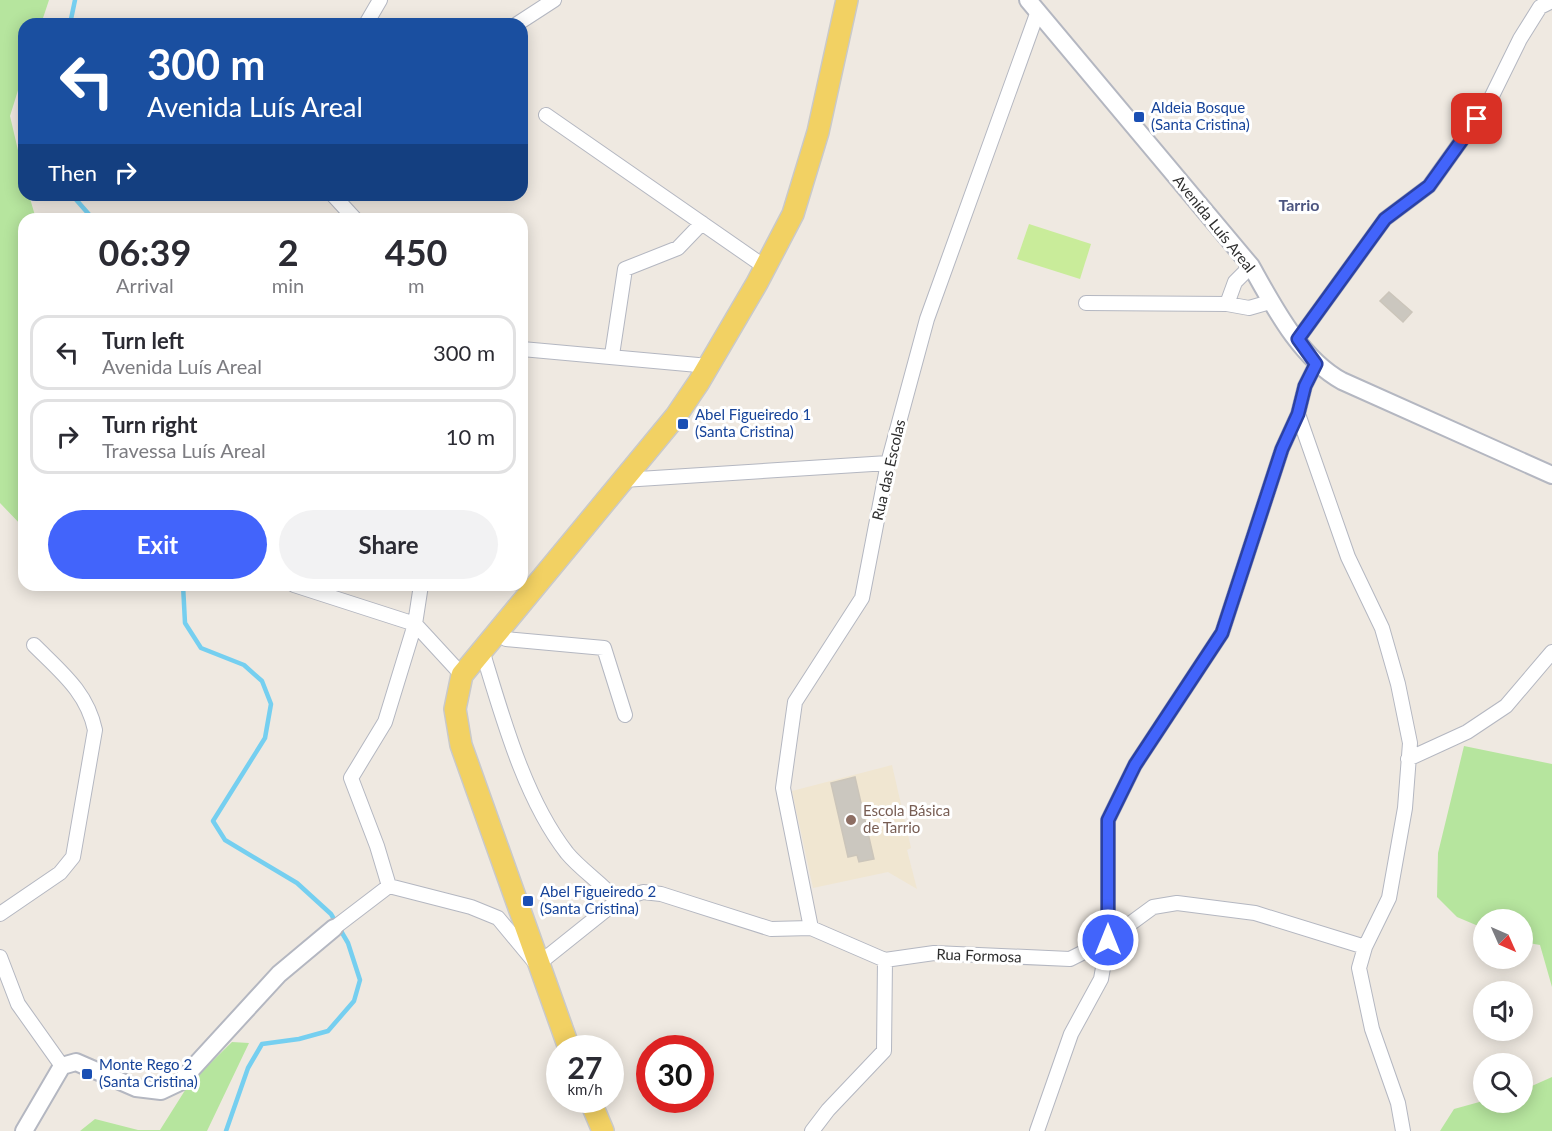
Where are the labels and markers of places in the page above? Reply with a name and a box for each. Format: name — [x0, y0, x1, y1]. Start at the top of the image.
pin — [1451, 93, 1502, 144]
place label: Aldeia Bosque (Santa Cristina) — [1151, 98, 1250, 133]
marker: Aldeia Bosque (Santa Cristina) — [1132, 110, 1146, 124]
place label: Abel Figueiredo 1 (Santa Cristina) — [695, 405, 811, 440]
marker: Abel Figueiredo 1 (Santa Cristina) — [676, 417, 690, 431]
place label: Escola Básica de Tarrio — [863, 801, 950, 836]
marker: Escola Básica de Tarrio — [844, 813, 858, 827]
place label: Abel Figueiredo 2 (Santa Cristina) — [540, 882, 656, 917]
marker: Abel Figueiredo 2 (Santa Cristina) — [521, 894, 535, 908]
place label: Monte Rego 2 (Santa Cristina) — [99, 1055, 198, 1090]
marker: Monte Rego 2 (Santa Cristina) — [80, 1067, 94, 1081]

